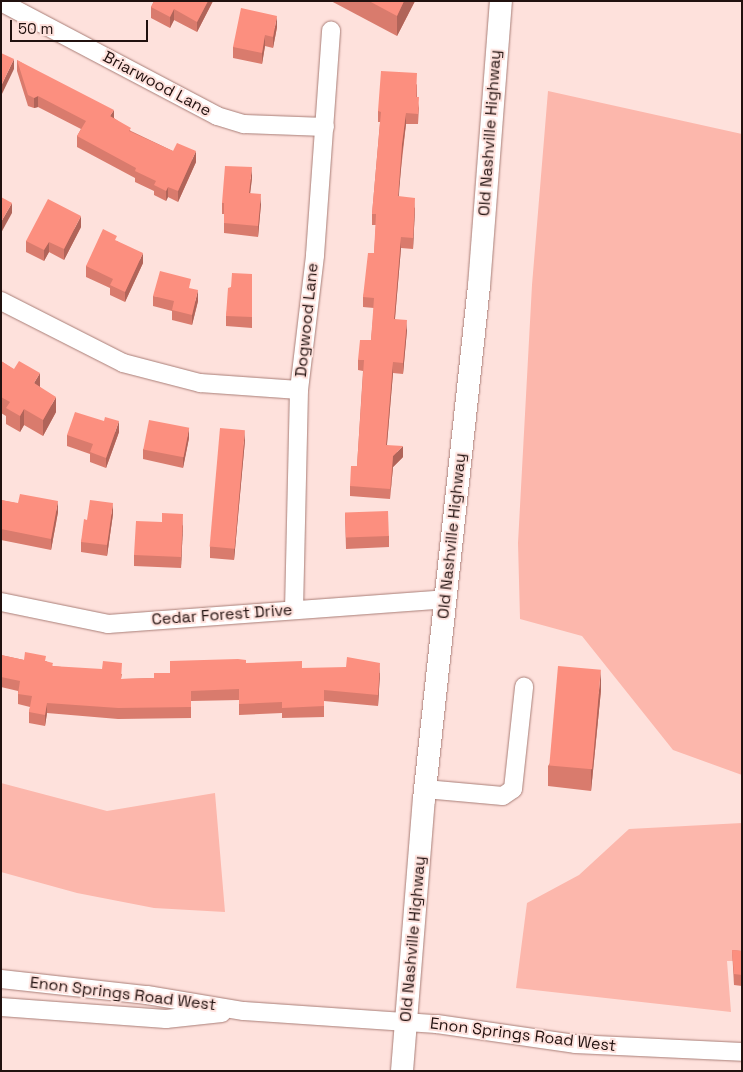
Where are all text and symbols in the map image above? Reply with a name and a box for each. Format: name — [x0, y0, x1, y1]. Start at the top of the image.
scale bar — [12, 10, 150, 42]
text: 50 m — [18, 19, 53, 38]
street label: Briarwood Lane — [100, 47, 214, 121]
street label: Old Nashville Highway — [475, 49, 505, 217]
street label: Dogwood Lane — [291, 262, 323, 378]
street label: Old Nashville Highway — [434, 452, 470, 620]
street label: Cedar Forest Drive — [151, 601, 293, 629]
street label: Old Nashville Highway — [396, 855, 430, 1023]
street label: Enon Springs Road West — [29, 973, 217, 1015]
street label: Enon Springs Road West — [429, 1014, 617, 1056]

